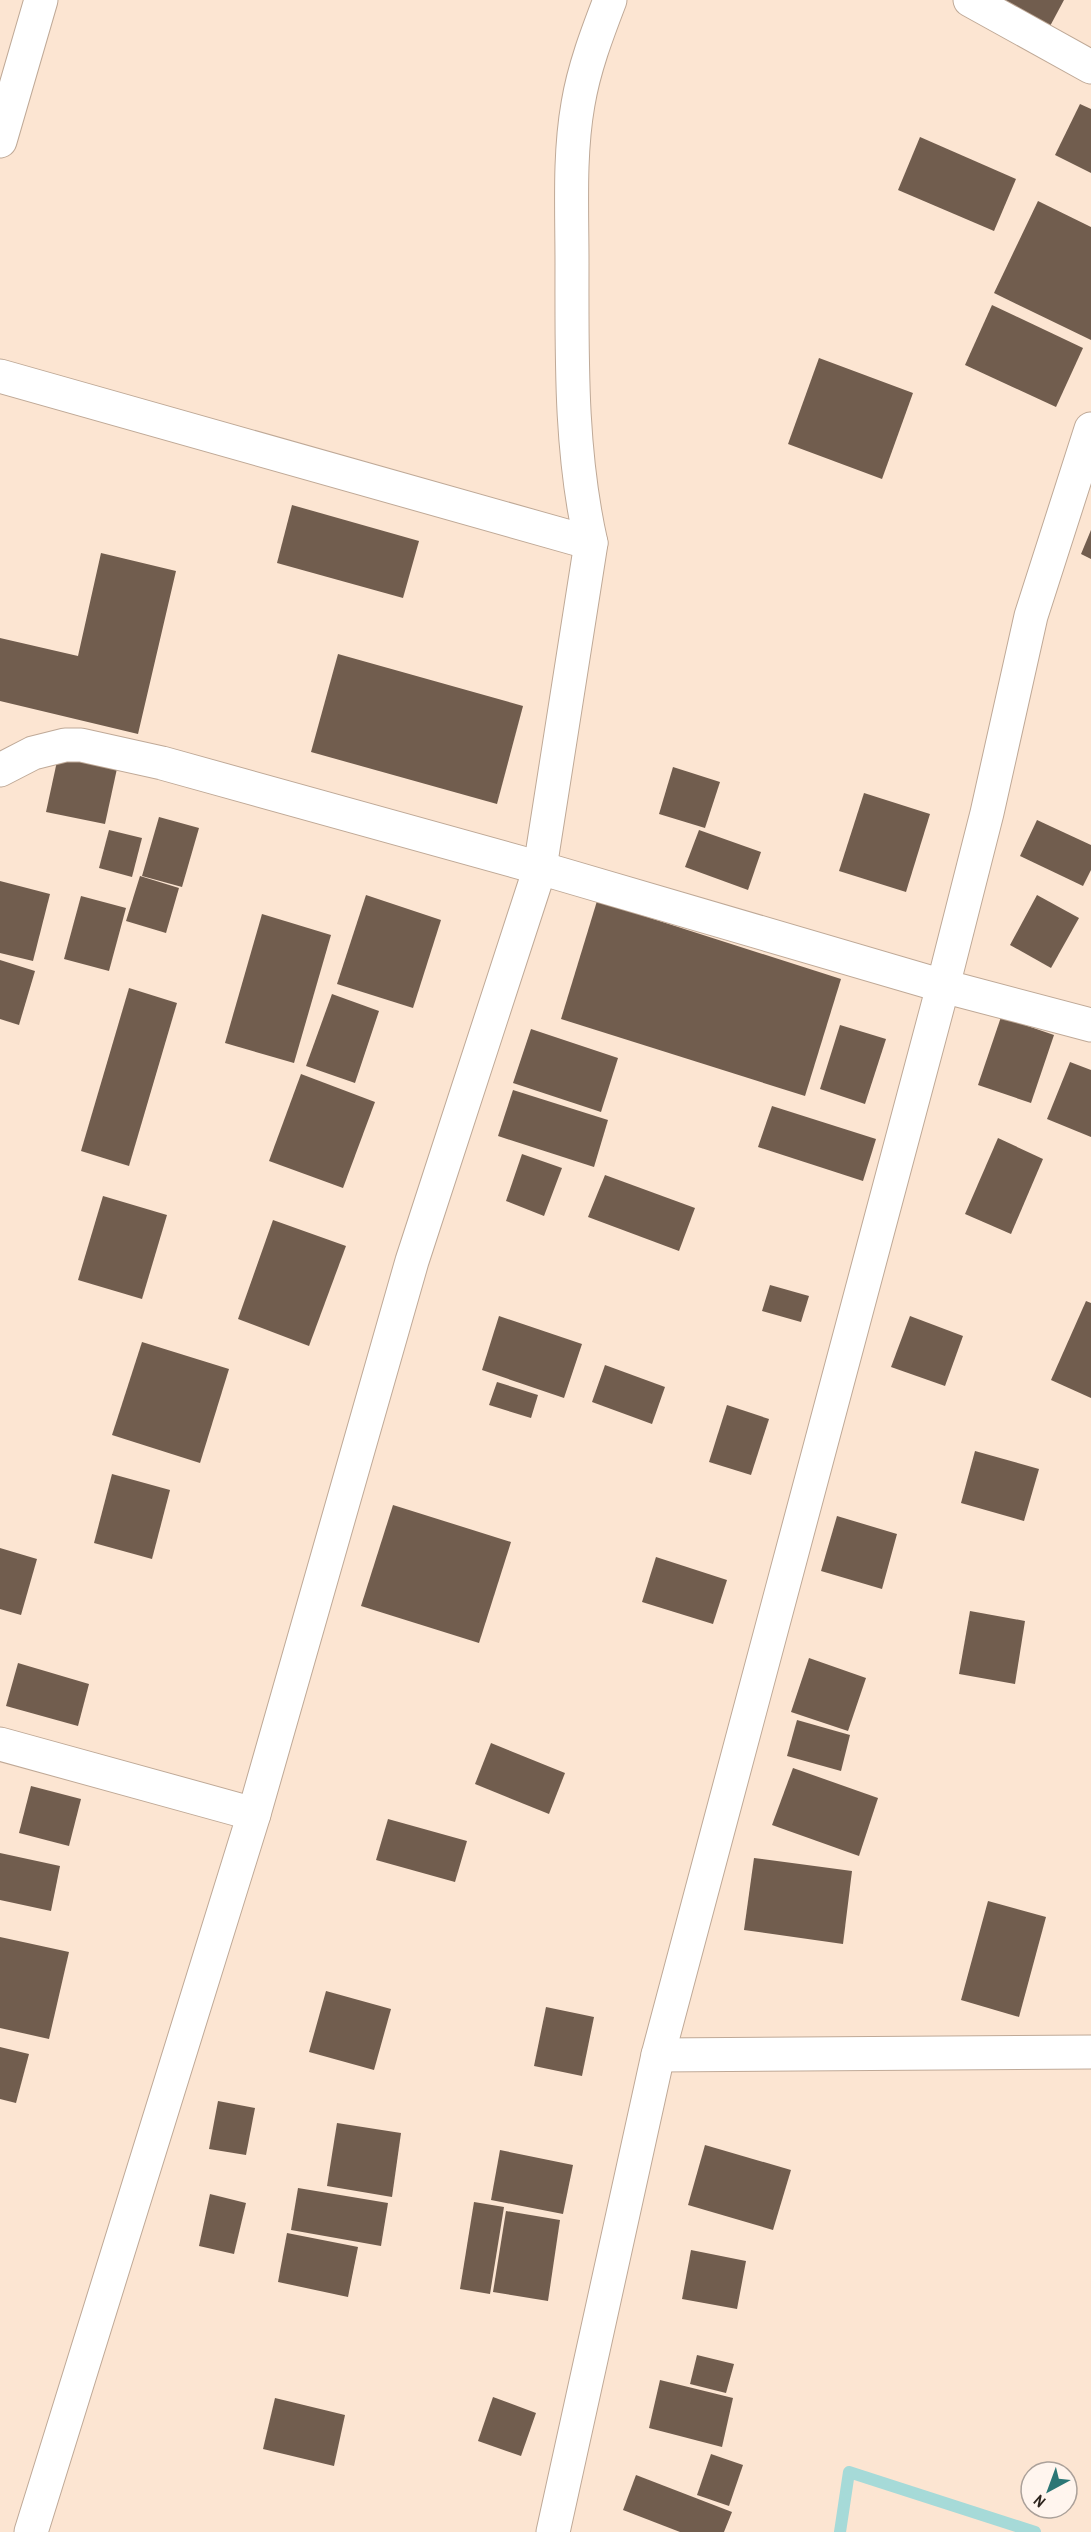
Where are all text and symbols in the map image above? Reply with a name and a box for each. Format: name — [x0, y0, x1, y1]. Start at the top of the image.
north arrow — [1019, 2460, 1079, 2520]
text: N — [1028, 2490, 1050, 2513]

